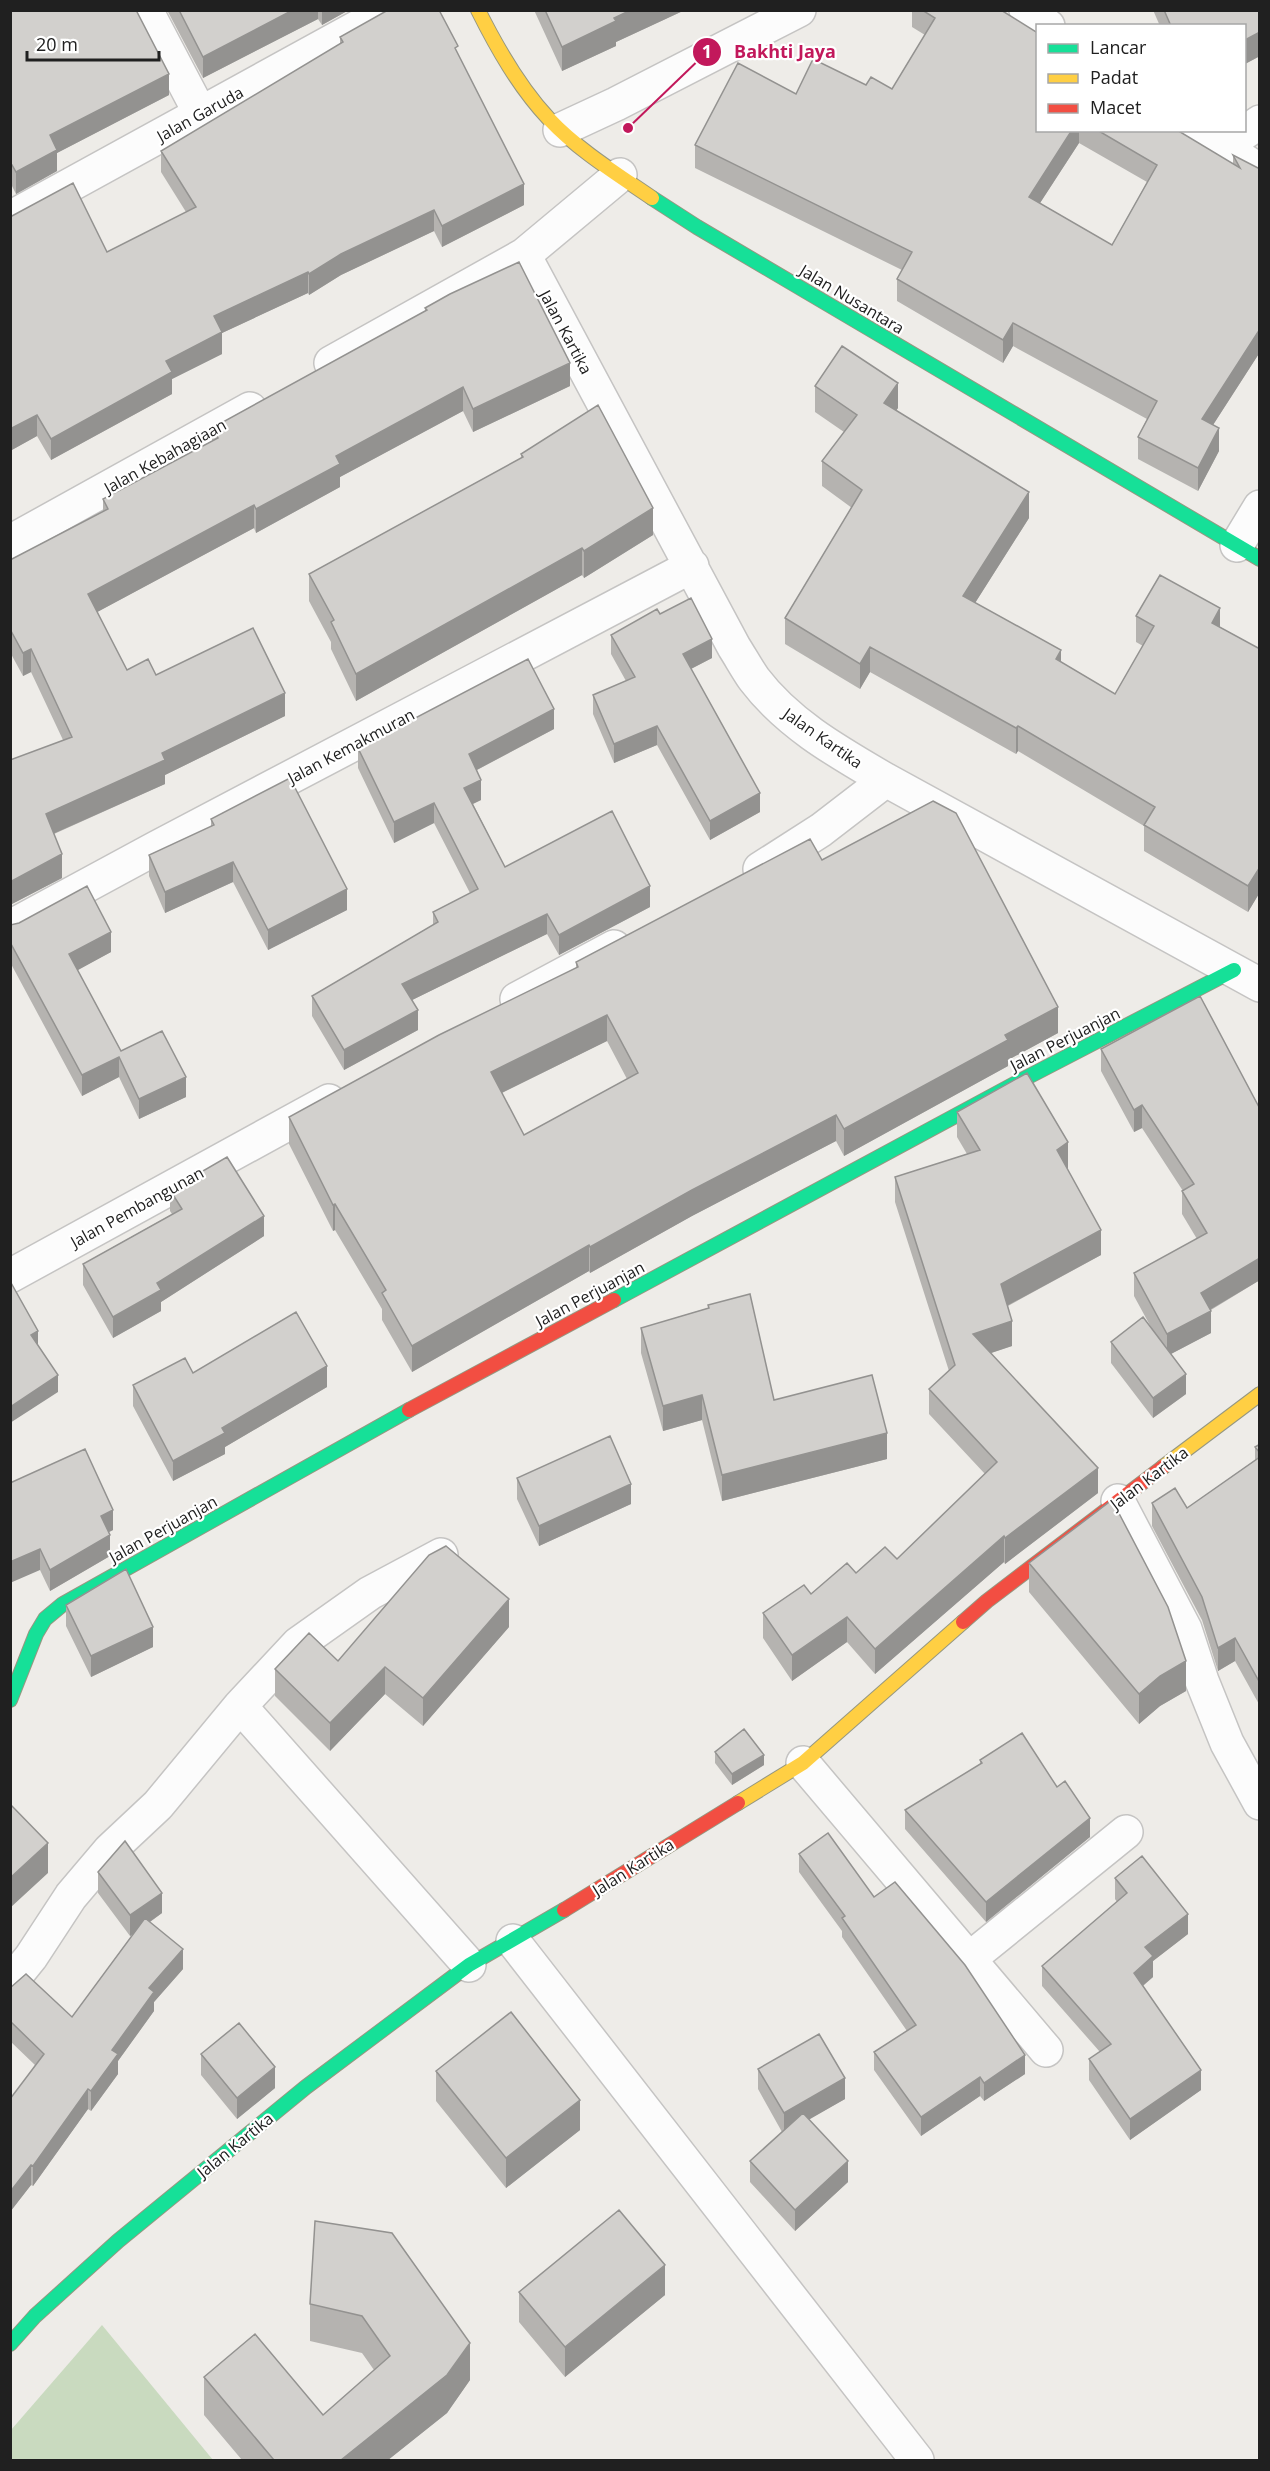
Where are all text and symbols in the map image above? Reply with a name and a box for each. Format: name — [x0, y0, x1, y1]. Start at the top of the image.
scale bar — [27, 24, 159, 62]
legend — [1036, 24, 1246, 132]
text: 20 m — [36, 32, 78, 56]
callout: Bakhti Jaya — [692, 34, 848, 70]
text: Lancar — [1090, 35, 1147, 59]
text: 1 — [702, 39, 712, 63]
text: Bakhti Jaya — [734, 39, 836, 63]
text: Padat — [1090, 65, 1138, 89]
street label: Jalan Garuda — [151, 81, 247, 148]
text: Macet — [1090, 95, 1141, 119]
street label: Jalan Nusantara — [794, 258, 908, 339]
street label: Jalan Kartika — [534, 284, 597, 378]
street label: Jalan Kebahagiaan — [98, 413, 230, 500]
street label: Jalan Kartika — [777, 701, 867, 773]
street label: Jalan Kemakmuran — [282, 703, 418, 790]
street label: Jalan Perjuanjan — [1005, 1002, 1124, 1077]
street label: Jalan Pembangunan — [65, 1161, 207, 1254]
street label: Jalan Perjuanjan — [530, 1256, 648, 1333]
street label: Jalan Kartika — [1104, 1441, 1193, 1516]
street label: Jalan Perjuanjan — [103, 1490, 221, 1569]
street label: Jalan Kartika — [586, 1833, 678, 1902]
street label: Jalan Kartika — [191, 2107, 278, 2184]

